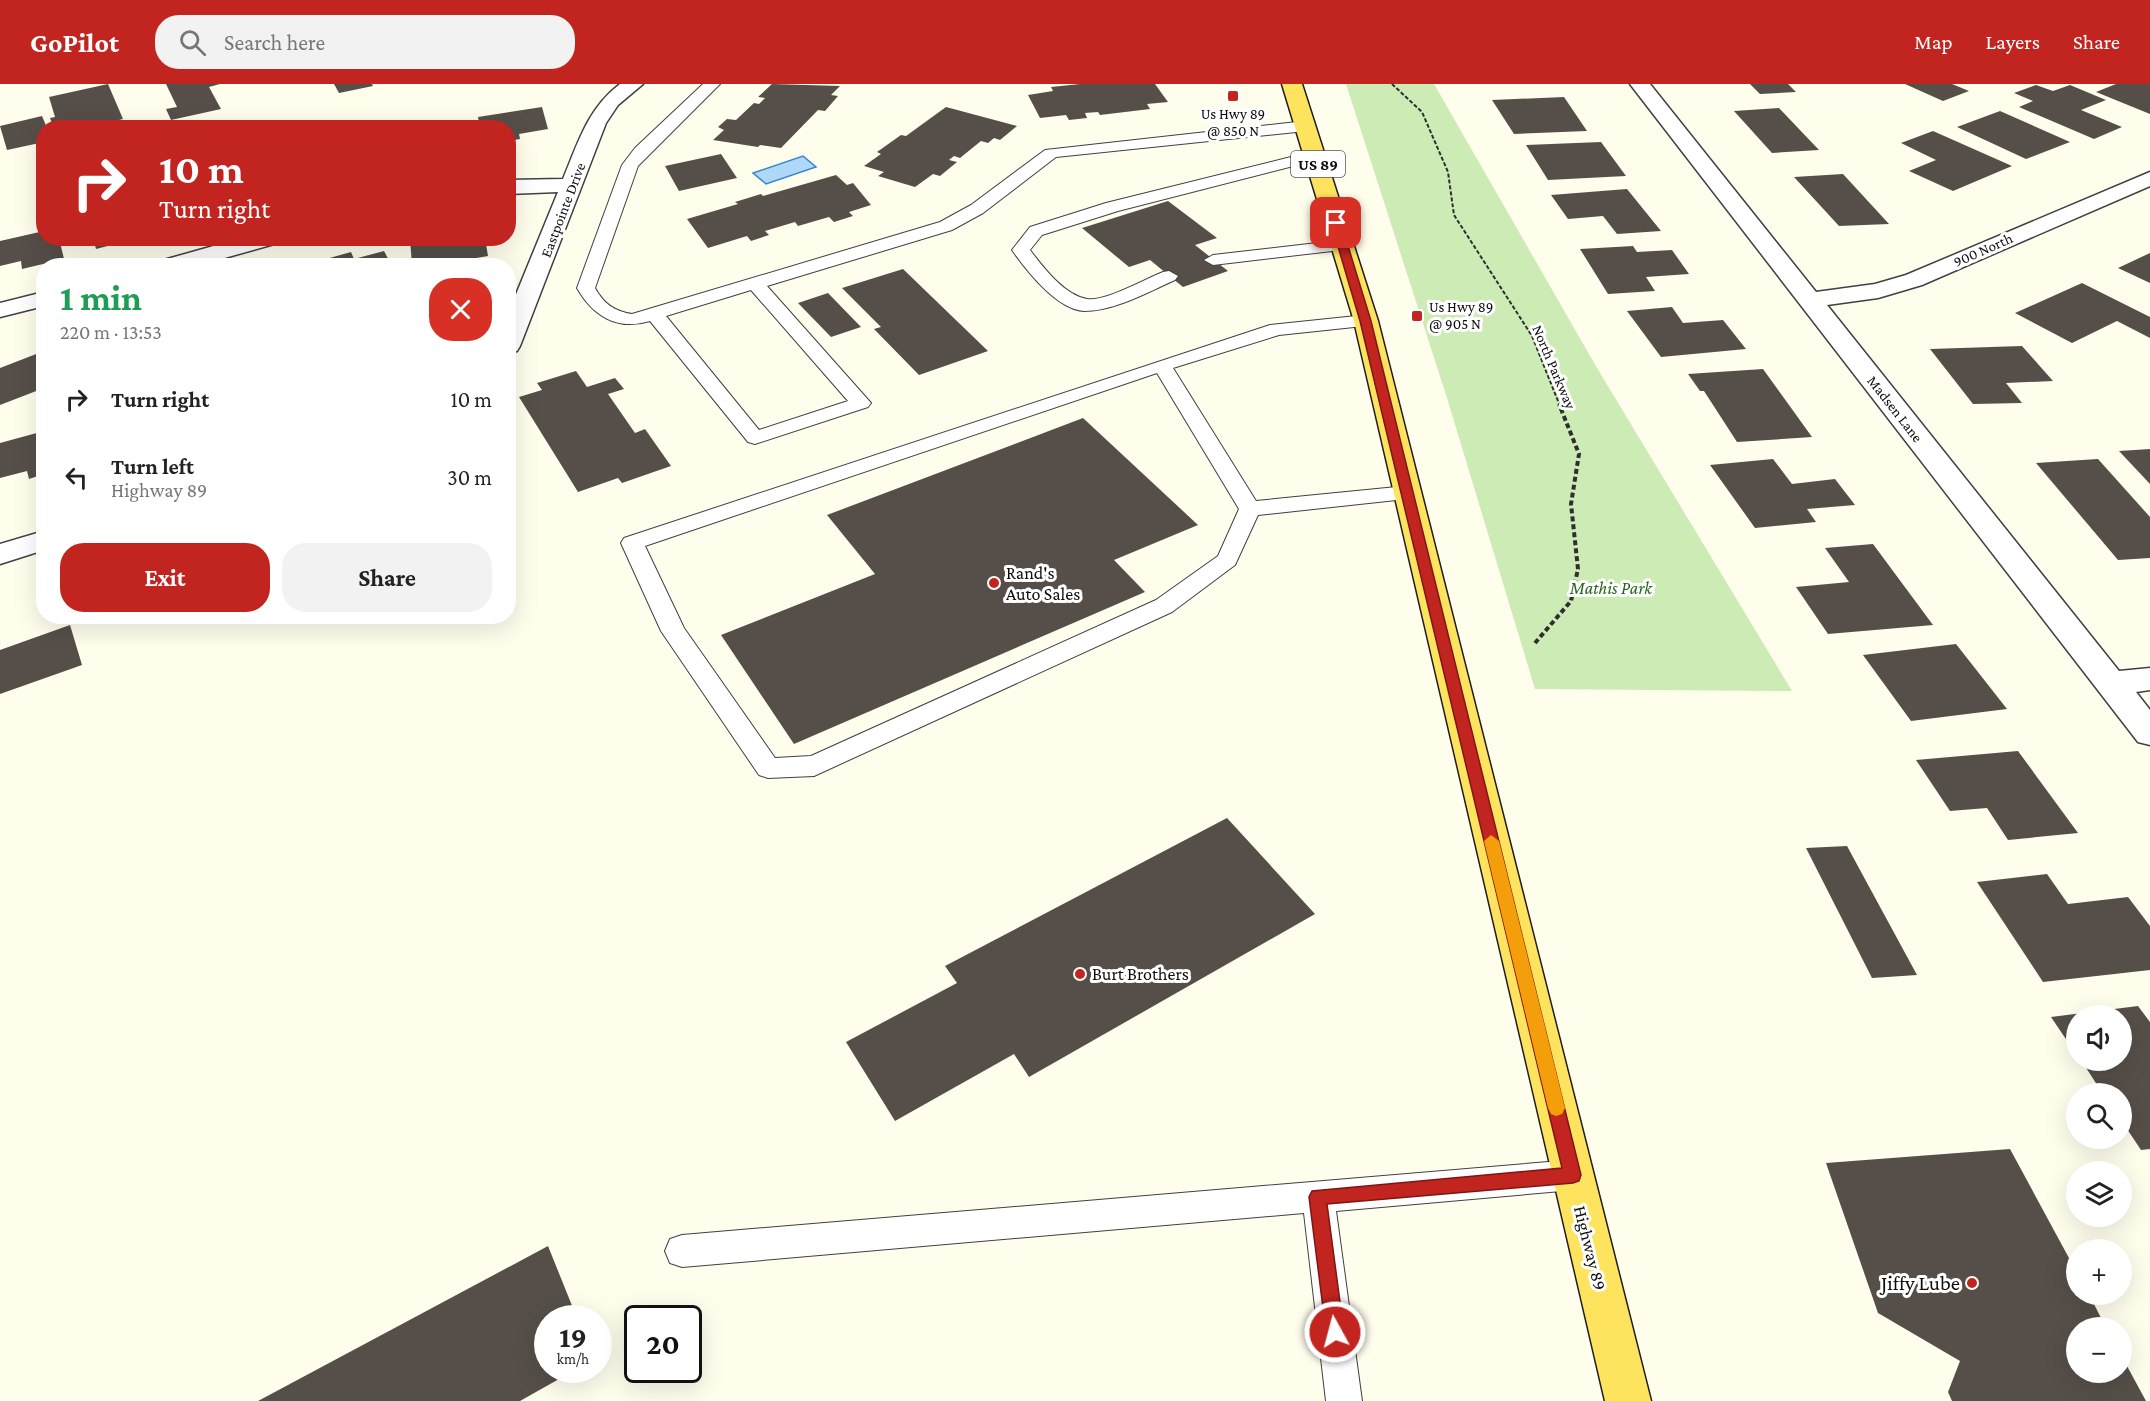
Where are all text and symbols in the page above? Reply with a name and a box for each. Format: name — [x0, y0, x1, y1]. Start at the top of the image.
search box — [155, 15, 575, 69]
icon: search — [176, 26, 209, 59]
text: GoPilot — [30, 27, 119, 58]
text: Search here — [224, 30, 325, 55]
text: Map — [1914, 30, 1953, 54]
text: Layers — [1986, 30, 2040, 54]
text: Share — [2073, 30, 2120, 54]
marker: Us Hwy 89 @ 850 N — [1226, 89, 1240, 103]
place label: Us Hwy 89 @ 850 N — [1201, 106, 1265, 140]
icon: right — [60, 144, 138, 222]
text: 10 m — [159, 145, 244, 192]
road number: US 89 — [1291, 151, 1345, 177]
street label: Eastpointe Drive — [538, 160, 589, 260]
text: Turn right — [159, 194, 270, 224]
pin — [1310, 197, 1361, 248]
icon: arrive — [1319, 206, 1352, 239]
street label: 900 North — [1951, 230, 2015, 270]
text: 1 min — [60, 278, 142, 318]
button: close — [429, 278, 492, 341]
place label: Us Hwy 89 @ 905 N — [1429, 299, 1493, 333]
marker: Us Hwy 89 @ 905 N — [1410, 309, 1424, 323]
text: 220 m · 13:53 — [60, 321, 162, 343]
street label: North Parkway — [1528, 323, 1579, 412]
street label: Madsen Lane — [1864, 373, 1926, 446]
icon: right — [60, 383, 93, 416]
text: Turn right — [111, 387, 209, 412]
text: 10 m — [450, 387, 492, 412]
text: Turn left — [111, 454, 194, 479]
icon: left — [60, 461, 93, 494]
text: 30 m — [447, 465, 492, 490]
text: Highway 89 — [111, 479, 207, 501]
button: Exit — [60, 543, 270, 612]
button: Share — [282, 543, 492, 612]
place label: Rand's Auto Sales — [1006, 563, 1080, 604]
marker: Rand's Auto Sales — [987, 576, 1001, 590]
park label: Mathis Park — [1569, 578, 1653, 598]
place label: Burt Brothers — [1092, 964, 1189, 984]
marker: Burt Brothers — [1073, 967, 1087, 981]
map controls — [2066, 1005, 2132, 1383]
button: sound — [2066, 1005, 2132, 1071]
button: search — [2066, 1083, 2132, 1149]
button: layers — [2066, 1161, 2132, 1227]
street label: Highway 89 — [1570, 1204, 1610, 1292]
button: + — [2066, 1239, 2132, 1305]
place label: Jiffy Lube — [1879, 1271, 1960, 1295]
marker: Jiffy Lube — [1965, 1276, 1979, 1290]
position arrow — [1303, 1300, 1367, 1364]
speed limit sign: 20 — [624, 1305, 702, 1383]
button: − — [2066, 1317, 2132, 1383]
text: 19 — [559, 1320, 587, 1353]
text: km/h — [557, 1351, 589, 1367]

